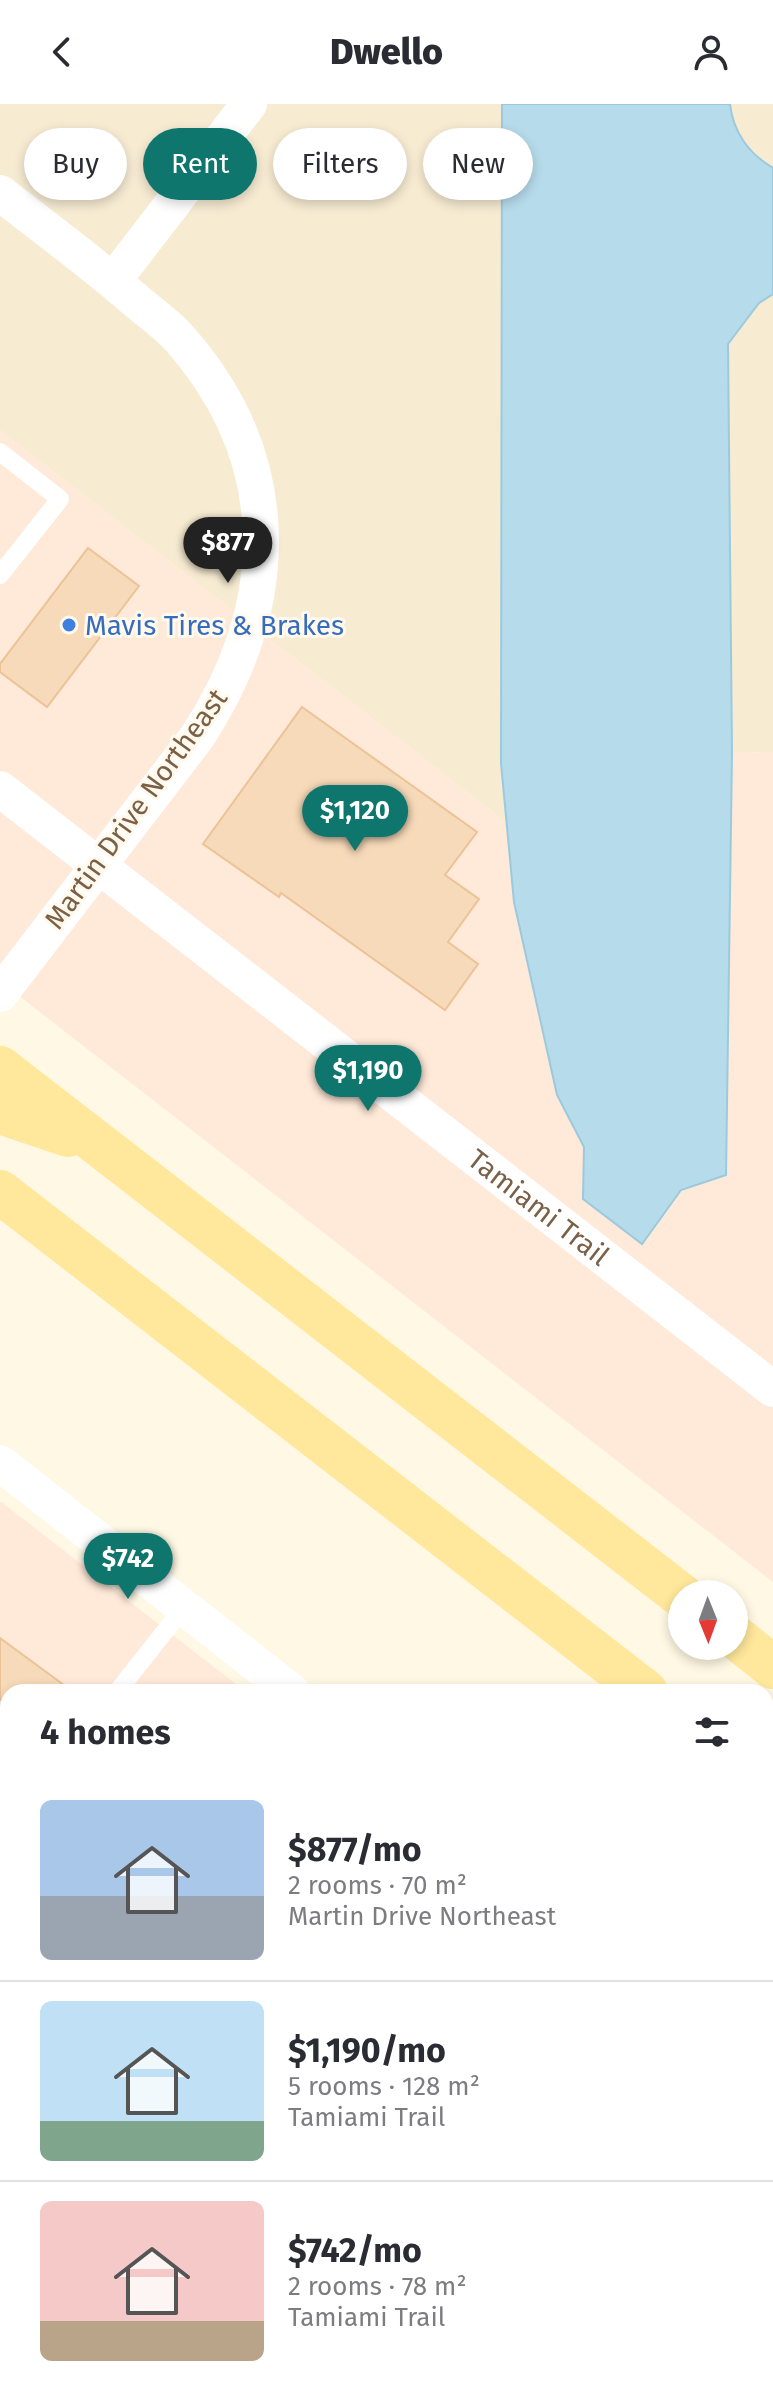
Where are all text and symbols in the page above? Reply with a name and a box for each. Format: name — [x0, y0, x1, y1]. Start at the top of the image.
icon: back — [40, 30, 84, 74]
text: Dwello — [330, 30, 443, 74]
icon: person — [689, 30, 733, 74]
chip: Buy — [24, 128, 127, 200]
chip: Rent — [143, 128, 257, 200]
chip: Filters — [273, 128, 407, 200]
chip: New — [423, 128, 533, 200]
pin: $877 — [181, 517, 275, 585]
text: $877 — [201, 527, 255, 558]
place label: Mavis Tires & Brakes — [85, 609, 344, 642]
marker: Mavis Tires & Brakes — [60, 616, 78, 634]
street label: Martin Drive Northeast — [38, 682, 235, 935]
pin: $1,120 — [290, 785, 420, 853]
text: $1,120 — [320, 795, 390, 826]
pin: $1,190 — [303, 1045, 433, 1113]
text: $1,190 — [333, 1055, 403, 1086]
street label: Tamiami Trail — [462, 1142, 616, 1272]
pin: $742 — [81, 1533, 175, 1601]
text: $742 — [102, 1543, 154, 1574]
north arrow — [668, 1580, 748, 1660]
map controls — [668, 1580, 748, 1660]
icon: filters — [690, 1710, 734, 1754]
text: 4 homes — [40, 1712, 171, 1753]
text: $877/mo — [288, 1829, 422, 1870]
icon: home — [104, 1832, 200, 1928]
text: 2 rooms · 70 m² — [288, 1870, 467, 1901]
text: Martin Drive Northeast — [288, 1901, 556, 1932]
text: $1,190/mo — [288, 2030, 446, 2071]
icon: home — [104, 2033, 200, 2129]
text: 5 rooms · 128 m² — [288, 2071, 480, 2102]
text: Tamiami Trail — [288, 2102, 445, 2133]
text: $742/mo — [288, 2230, 422, 2271]
icon: home — [104, 2233, 200, 2329]
text: 2 rooms · 78 m² — [288, 2271, 467, 2302]
text: Tamiami Trail — [288, 2302, 445, 2333]

